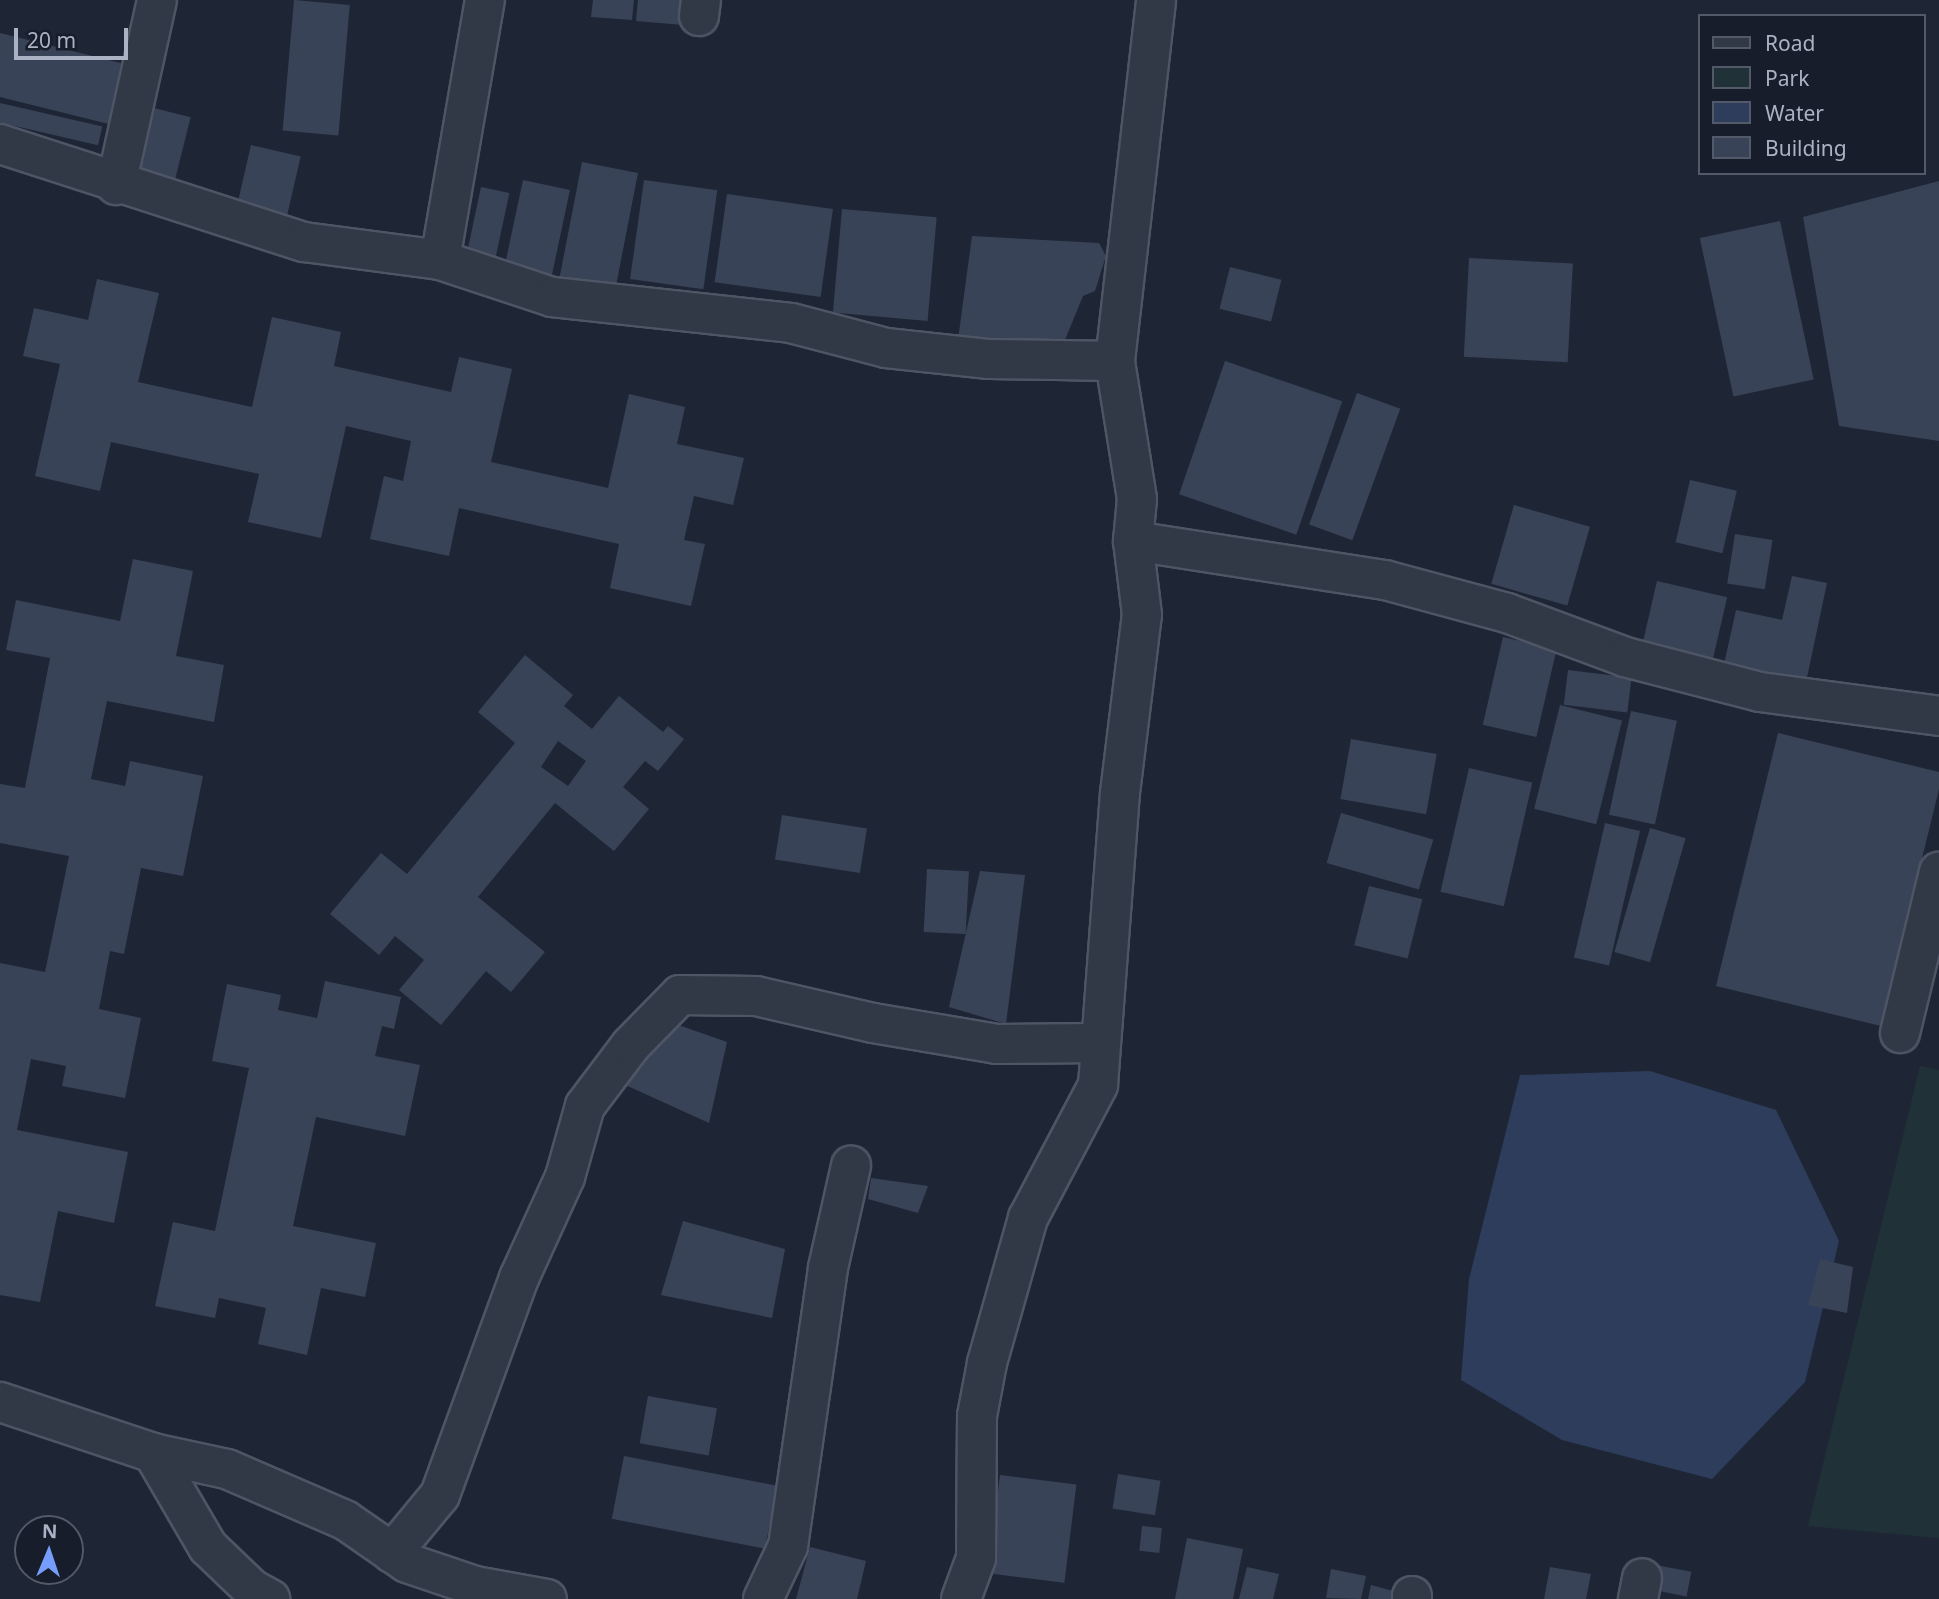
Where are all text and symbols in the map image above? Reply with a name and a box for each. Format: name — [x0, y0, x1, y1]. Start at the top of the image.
scale bar — [18, 14, 131, 58]
legend — [1698, 14, 1925, 175]
text: 20 m — [27, 26, 76, 54]
text: Road — [1765, 29, 1815, 57]
text: Park — [1765, 64, 1809, 92]
text: Water — [1765, 99, 1824, 127]
text: Building — [1765, 134, 1847, 162]
north arrow — [14, 1515, 84, 1585]
text: N — [41, 1518, 58, 1544]

